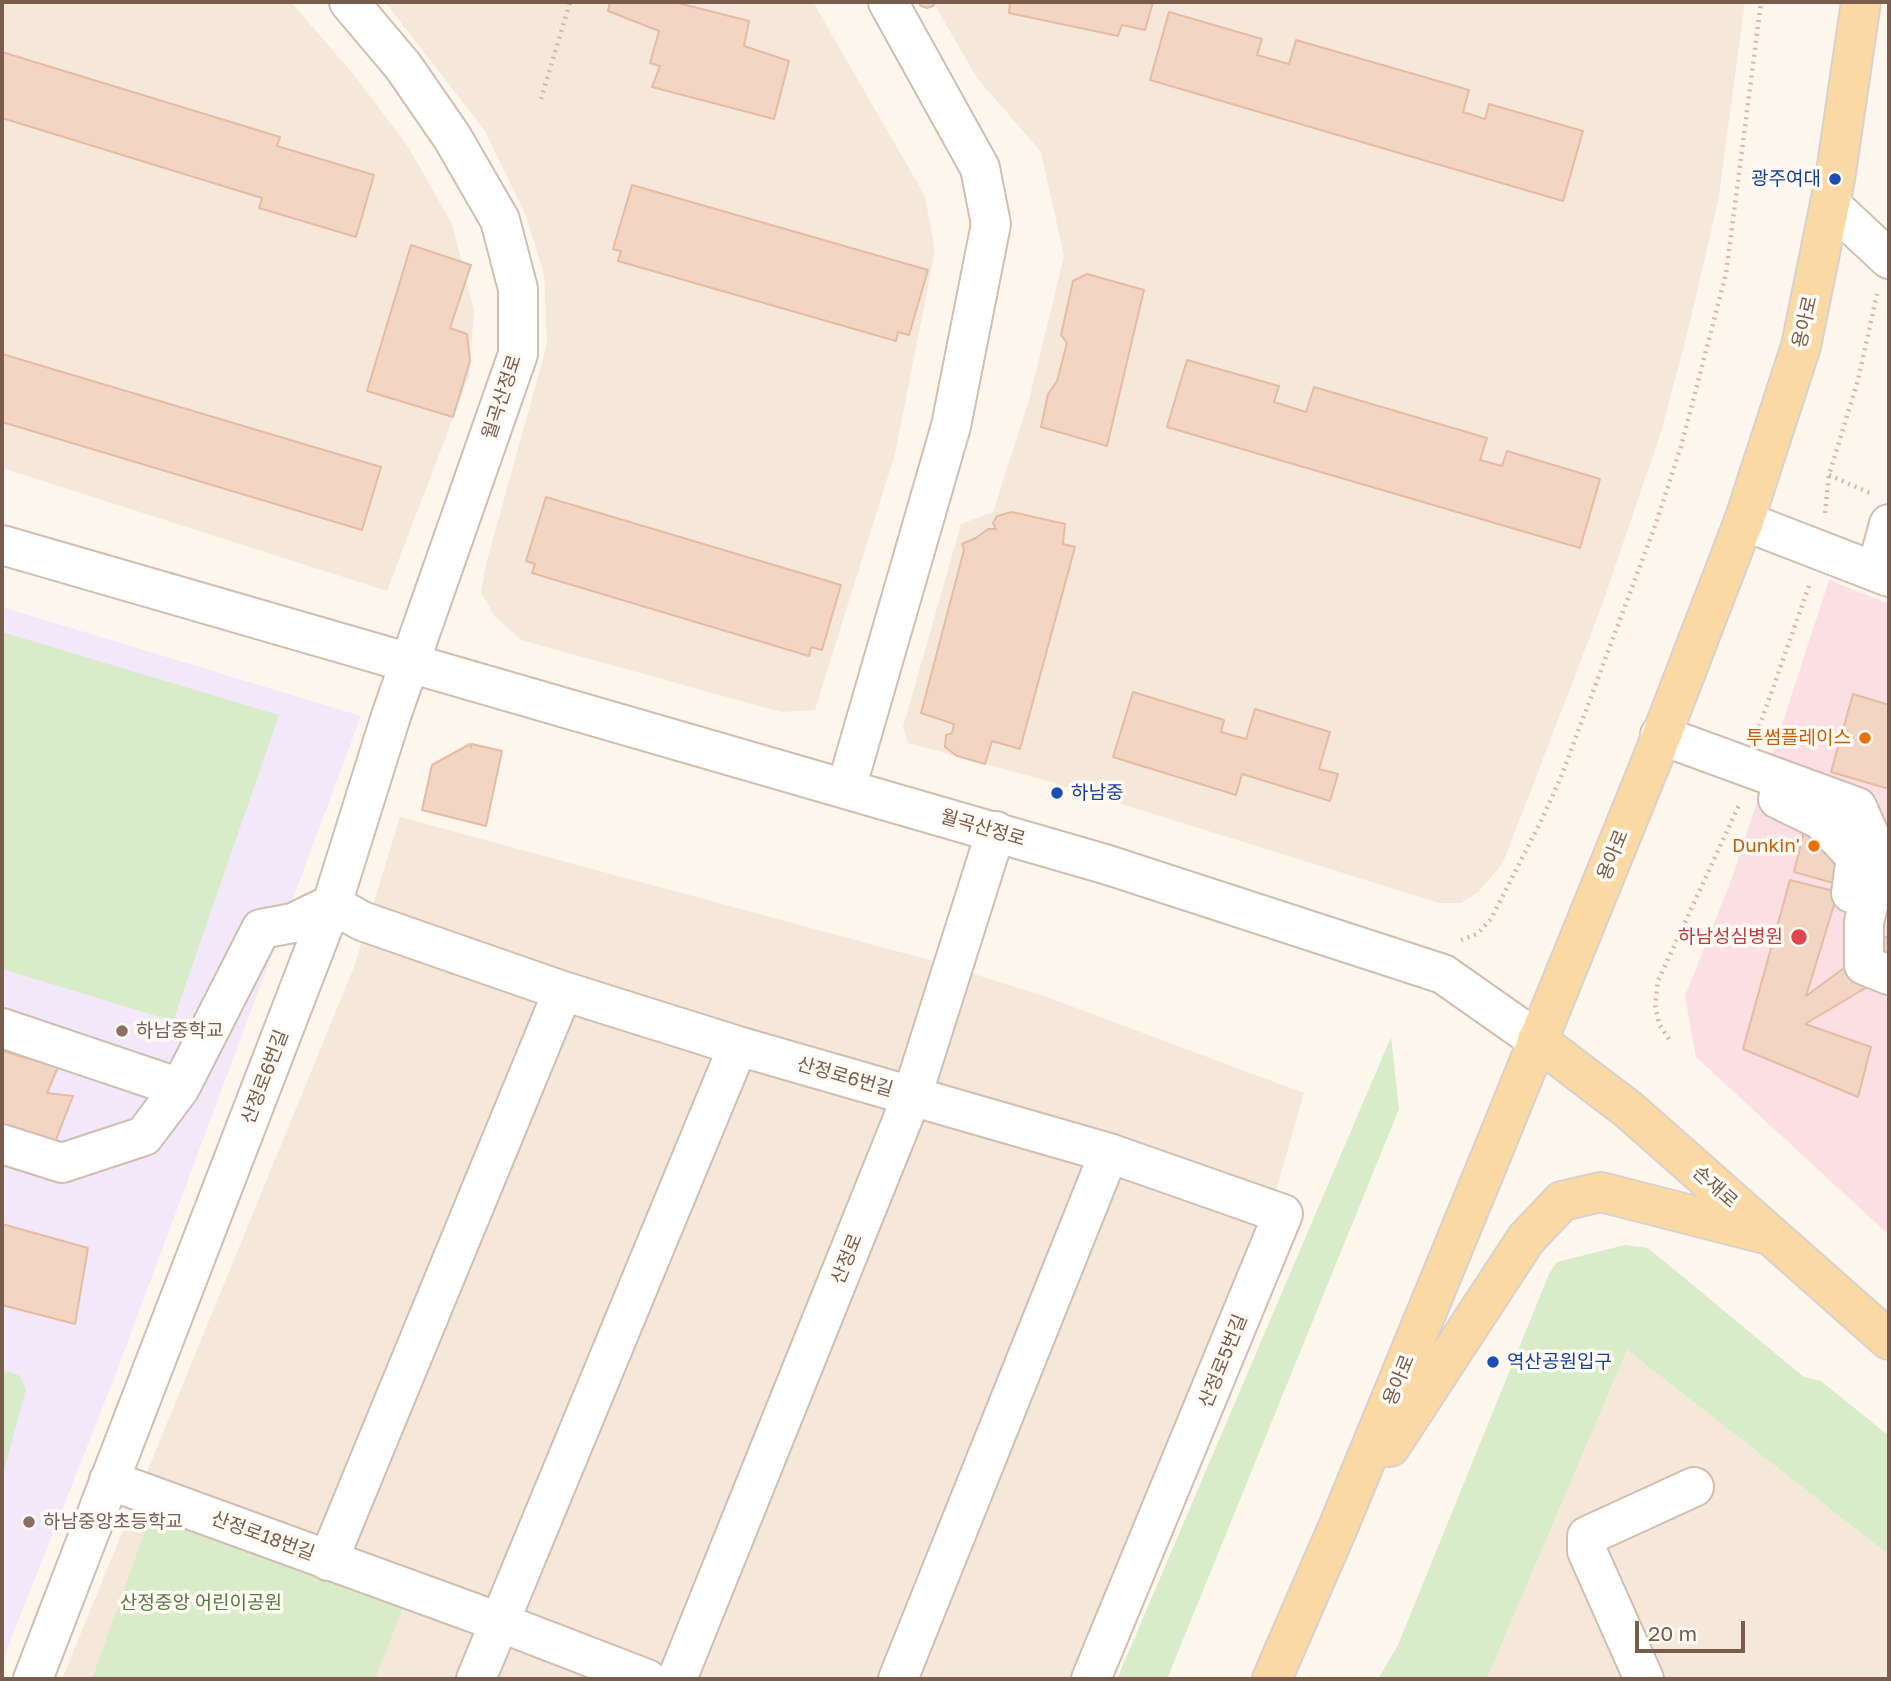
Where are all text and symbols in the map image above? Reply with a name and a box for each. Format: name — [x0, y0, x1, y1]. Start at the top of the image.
place label: 광주여대 — [1751, 168, 1821, 190]
marker: 광주여대 — [1827, 171, 1843, 187]
street label: 용아로 — [1788, 294, 1822, 350]
street label: 월곡산정로 — [478, 352, 526, 442]
place label: 투썸플레이스 — [1746, 727, 1851, 749]
marker: 투썸플레이스 — [1857, 730, 1873, 746]
place label: 하남중 — [1071, 782, 1123, 804]
marker: 하남중 — [1049, 785, 1065, 801]
street label: 월곡산정로 — [938, 805, 1028, 851]
street label: 용아로 — [1593, 826, 1633, 884]
place label: Dunkin' — [1732, 835, 1800, 857]
marker: Dunkin' — [1806, 838, 1822, 854]
place label: 하남성심병원 — [1678, 926, 1783, 948]
marker: 하남성심병원 — [1789, 927, 1809, 947]
place label: 하남중학교 — [136, 1020, 223, 1042]
marker: 하남중학교 — [114, 1023, 130, 1039]
street label: 산정로6번길 — [237, 1027, 293, 1127]
street label: 산정로6번길 — [794, 1052, 896, 1102]
street label: 손재로 — [1688, 1161, 1742, 1213]
street label: 산정로 — [827, 1230, 867, 1288]
street label: 산정로5번길 — [1194, 1311, 1252, 1411]
street label: 용아로 — [1379, 1351, 1419, 1409]
place label: 역산공원입구 — [1507, 1351, 1612, 1373]
marker: 역산공원입구 — [1485, 1354, 1501, 1370]
street label: 산정로18번길 — [208, 1507, 318, 1565]
place label: 하남중앙초등학교 — [43, 1511, 183, 1533]
marker: 하남중앙초등학교 — [21, 1514, 37, 1530]
park label: 산정중앙 어린이공원 — [120, 1592, 282, 1614]
scale bar — [1639, 1608, 1749, 1652]
text: 20 m — [1648, 1620, 1697, 1646]

